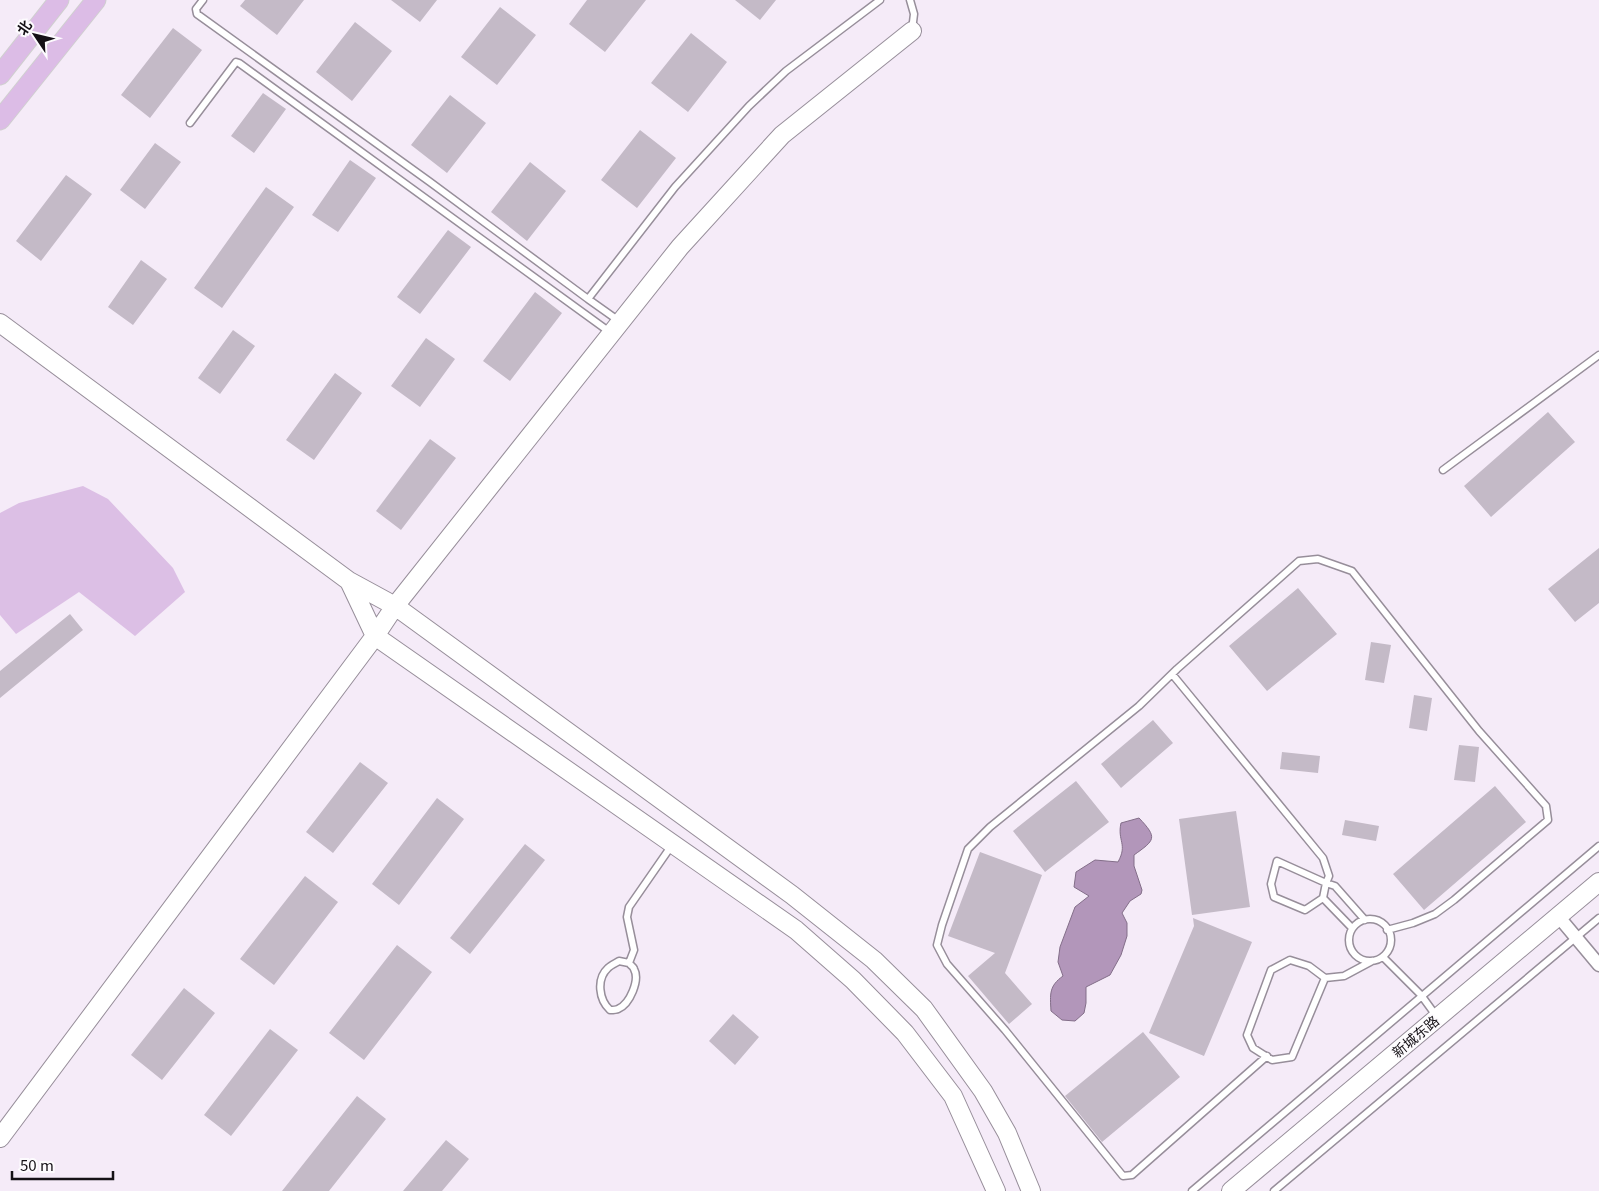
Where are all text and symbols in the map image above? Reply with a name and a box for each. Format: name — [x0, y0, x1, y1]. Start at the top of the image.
north arrow — [10, 10, 60, 60]
text: 北 — [11, 16, 36, 38]
street label: 新城东路 — [1387, 1010, 1443, 1062]
scale bar — [12, 1148, 114, 1180]
text: 50 m — [20, 1154, 54, 1175]

